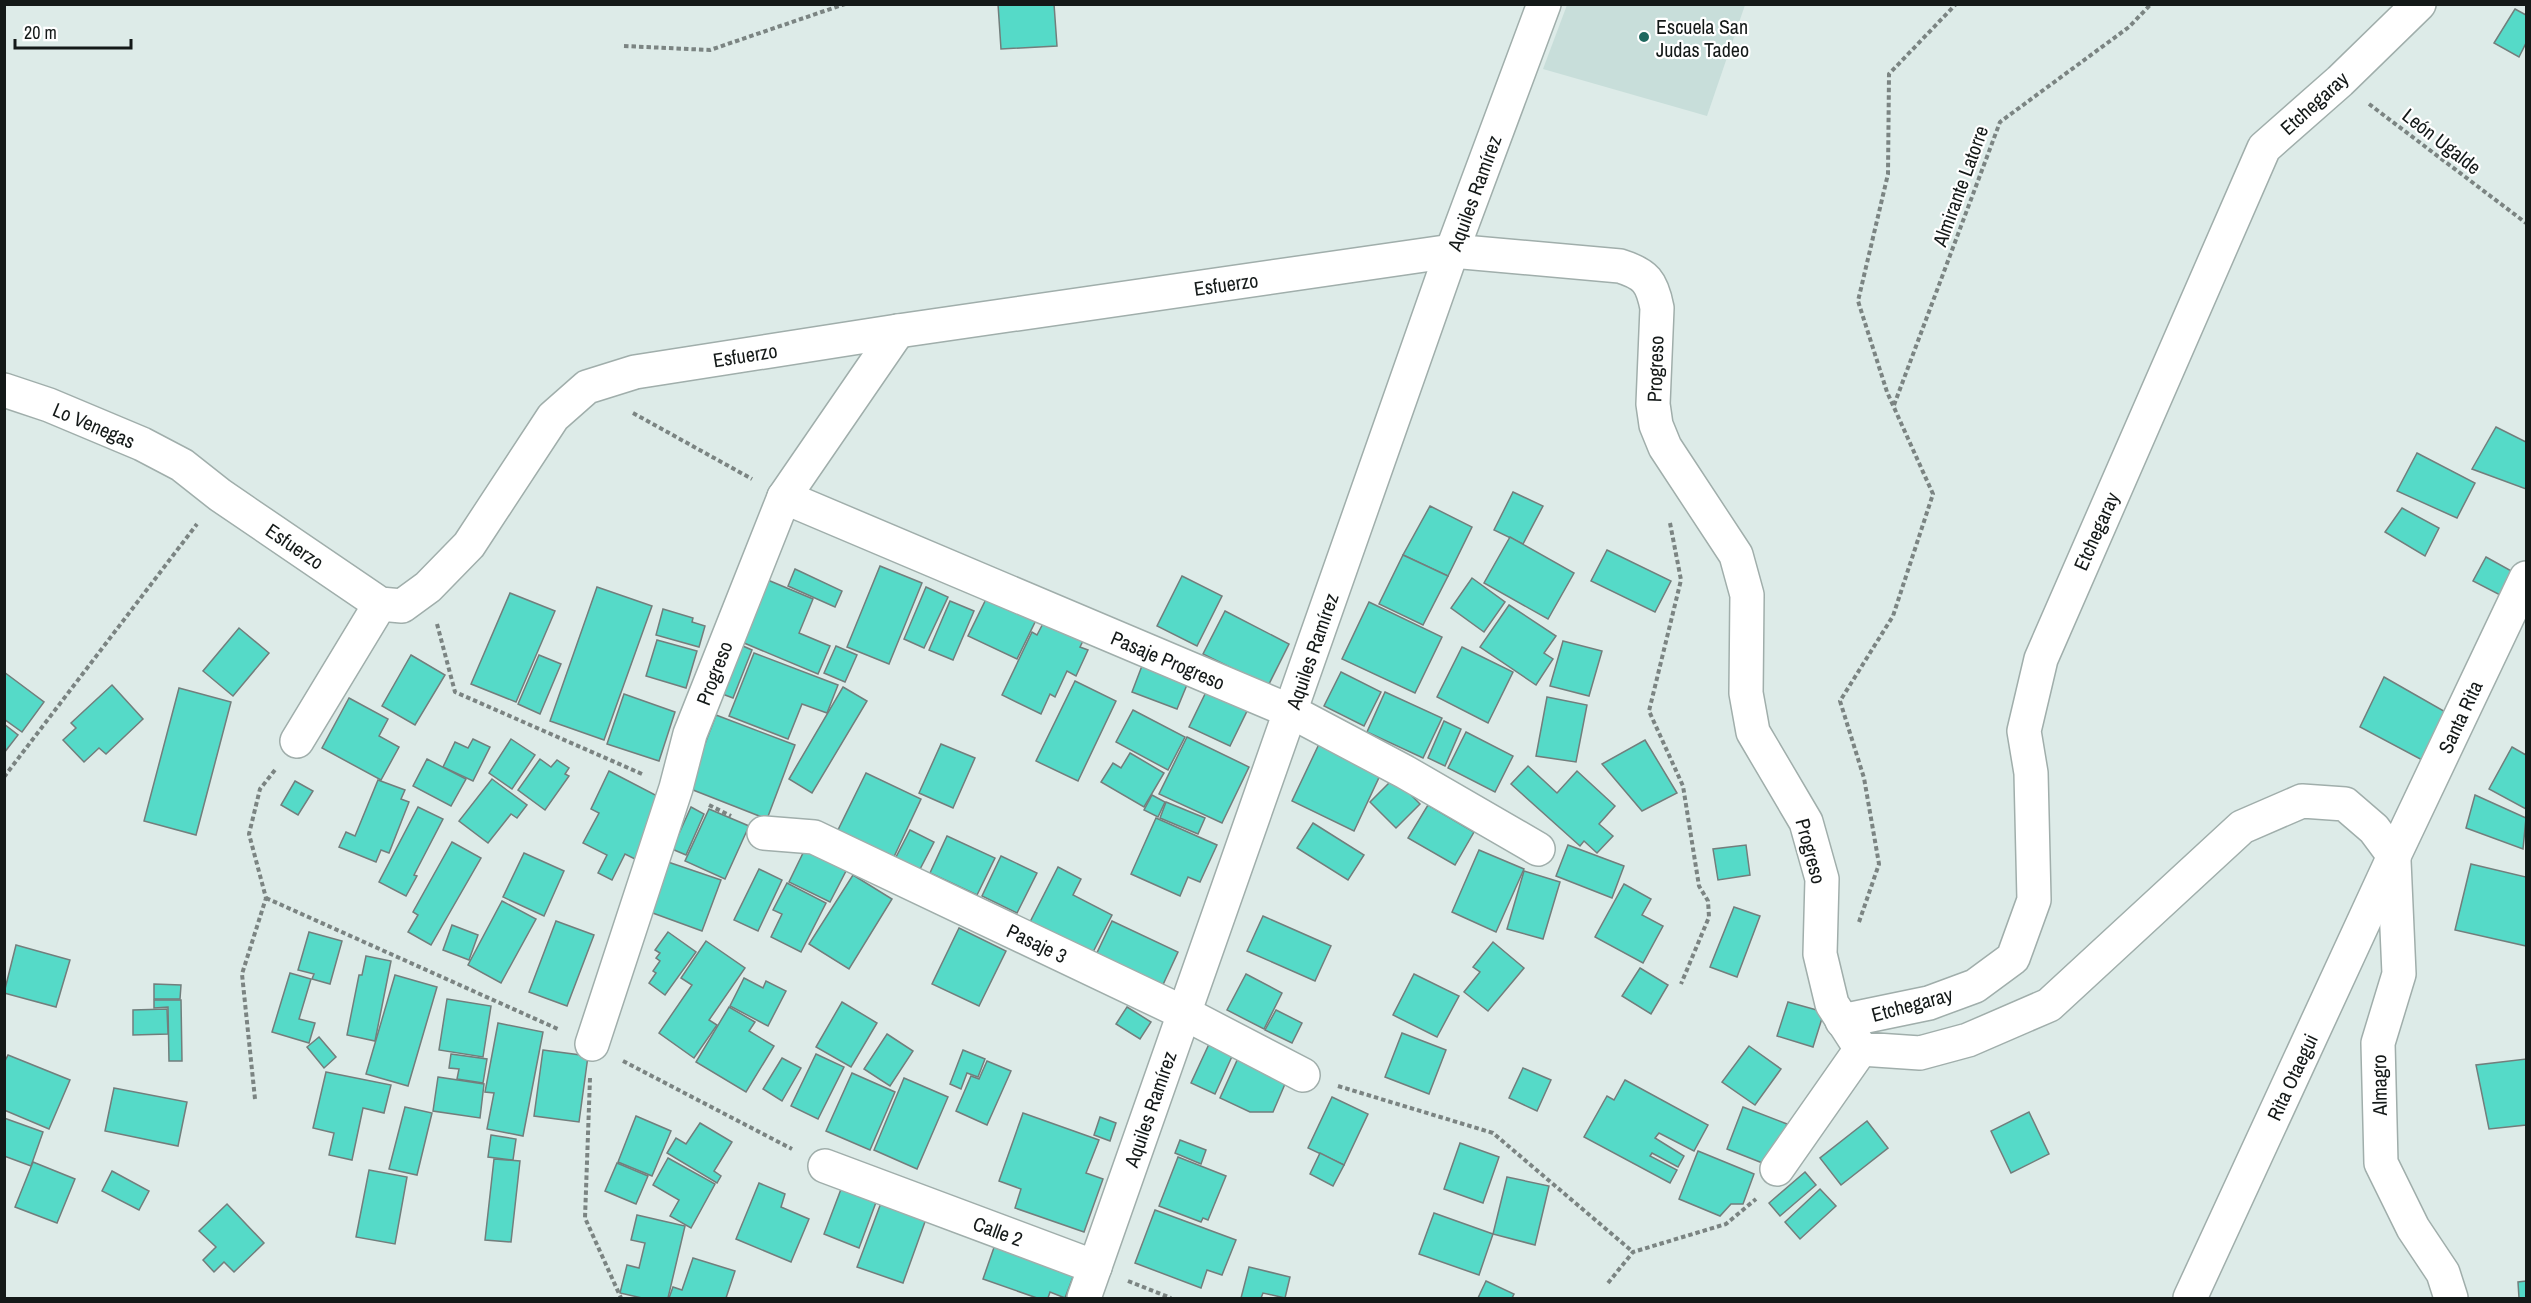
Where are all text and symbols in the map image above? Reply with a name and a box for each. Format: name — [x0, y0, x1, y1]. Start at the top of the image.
scale bar — [15, 12, 130, 50]
place label: Escuela San Judas Tadeo — [1656, 13, 1749, 63]
text: 20 m — [24, 20, 57, 45]
marker: Escuela San Judas Tadeo — [1637, 30, 1651, 44]
street label: Etchegaray — [2274, 65, 2354, 141]
street label: León Ugalde — [2397, 102, 2487, 180]
street label: Almirante Latorre — [1925, 122, 1994, 251]
street label: Aquiles Ramírez — [1440, 131, 1507, 256]
street label: Esfuerzo — [1192, 266, 1260, 302]
street label: Progreso — [1640, 335, 1670, 403]
street label: Esfuerzo — [711, 337, 779, 373]
street label: Lo Venegas — [49, 396, 139, 454]
street label: Etchegaray — [2067, 487, 2126, 574]
street label: Esfuerzo — [261, 517, 329, 575]
street label: Aquiles Ramírez — [1279, 589, 1344, 714]
street label: Pasaje Progreso — [1107, 624, 1229, 696]
street label: Progreso — [689, 637, 739, 709]
street label: Santa Rita — [2431, 676, 2489, 758]
street label: Progreso — [1789, 815, 1833, 887]
street label: Pasaje 3 — [1002, 917, 1072, 969]
street label: Etchegaray — [1868, 980, 1956, 1028]
street label: Rita Otaegui — [2260, 1029, 2324, 1125]
street label: Aquiles Ramírez — [1117, 1047, 1182, 1172]
street label: Almagro — [2365, 1054, 2393, 1117]
street label: Calle 2 — [969, 1210, 1027, 1252]

